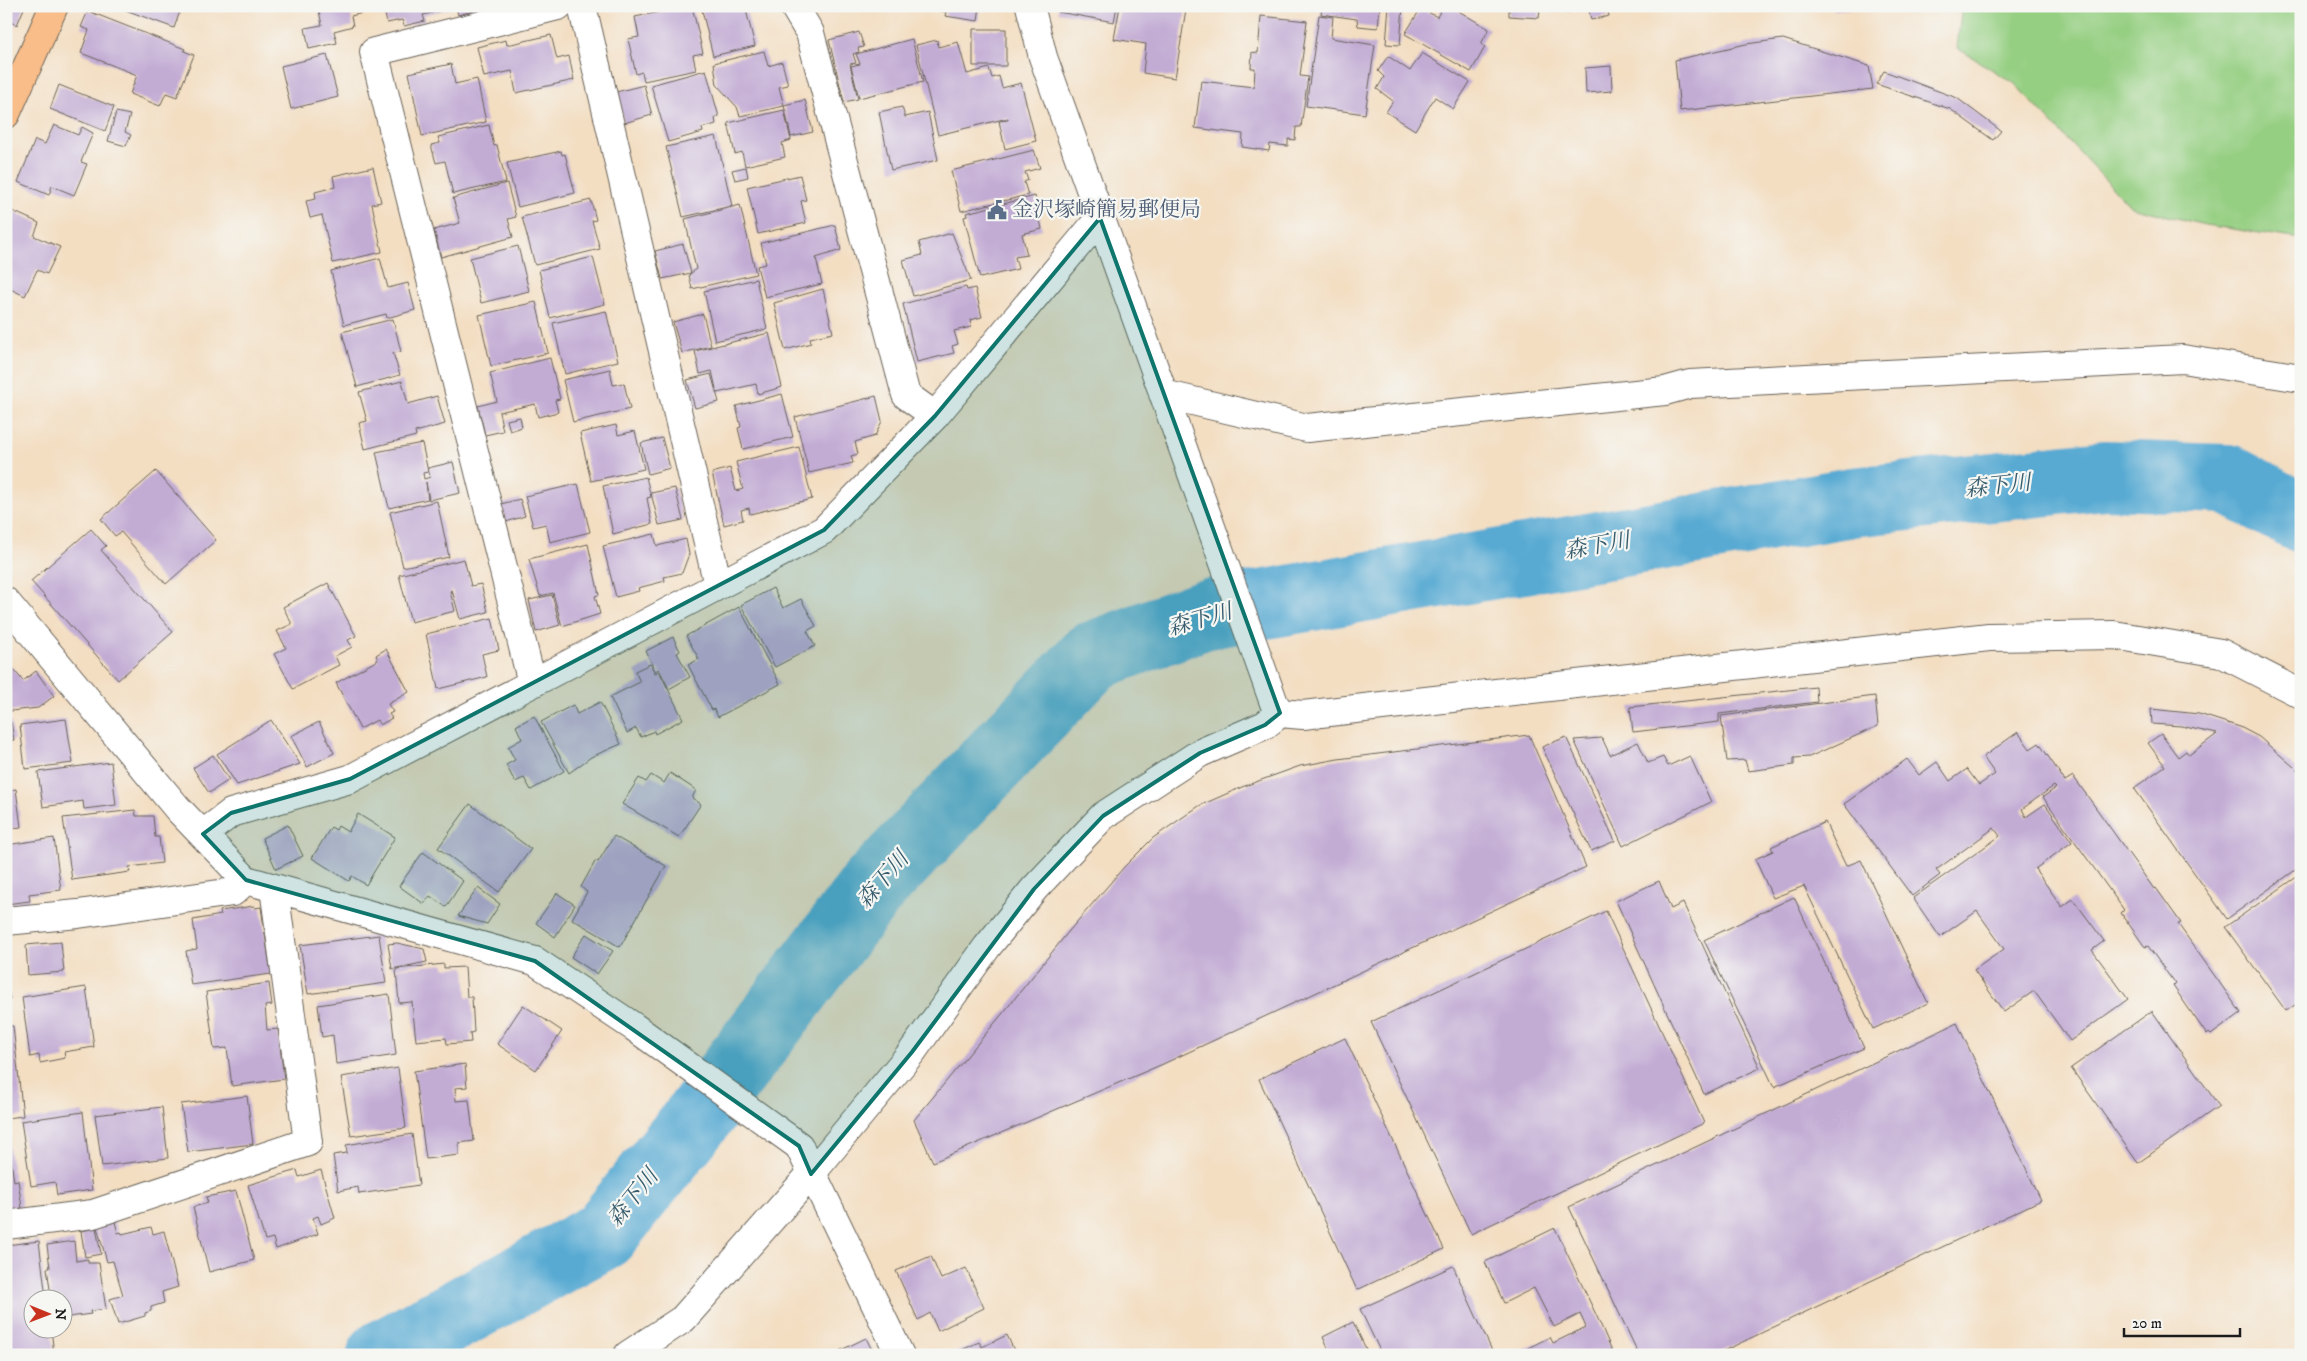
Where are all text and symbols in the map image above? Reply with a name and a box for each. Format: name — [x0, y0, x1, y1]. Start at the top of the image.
place label: 金沢塚崎簡易郵便局 — [1012, 197, 1201, 223]
public building icon: 金沢塚崎簡易郵便局 — [986, 199, 1008, 221]
water label: 森下川 — [1964, 469, 2034, 503]
water label: 森下川 — [1562, 527, 1634, 565]
water label: 森下川 — [1165, 597, 1237, 642]
water label: 森下川 — [851, 845, 916, 914]
water label: 森下川 — [602, 1162, 666, 1232]
north arrow — [22, 1288, 72, 1338]
scale bar — [2124, 1306, 2241, 1338]
text: N — [51, 1308, 69, 1321]
text: 20 m — [2132, 1314, 2162, 1333]

